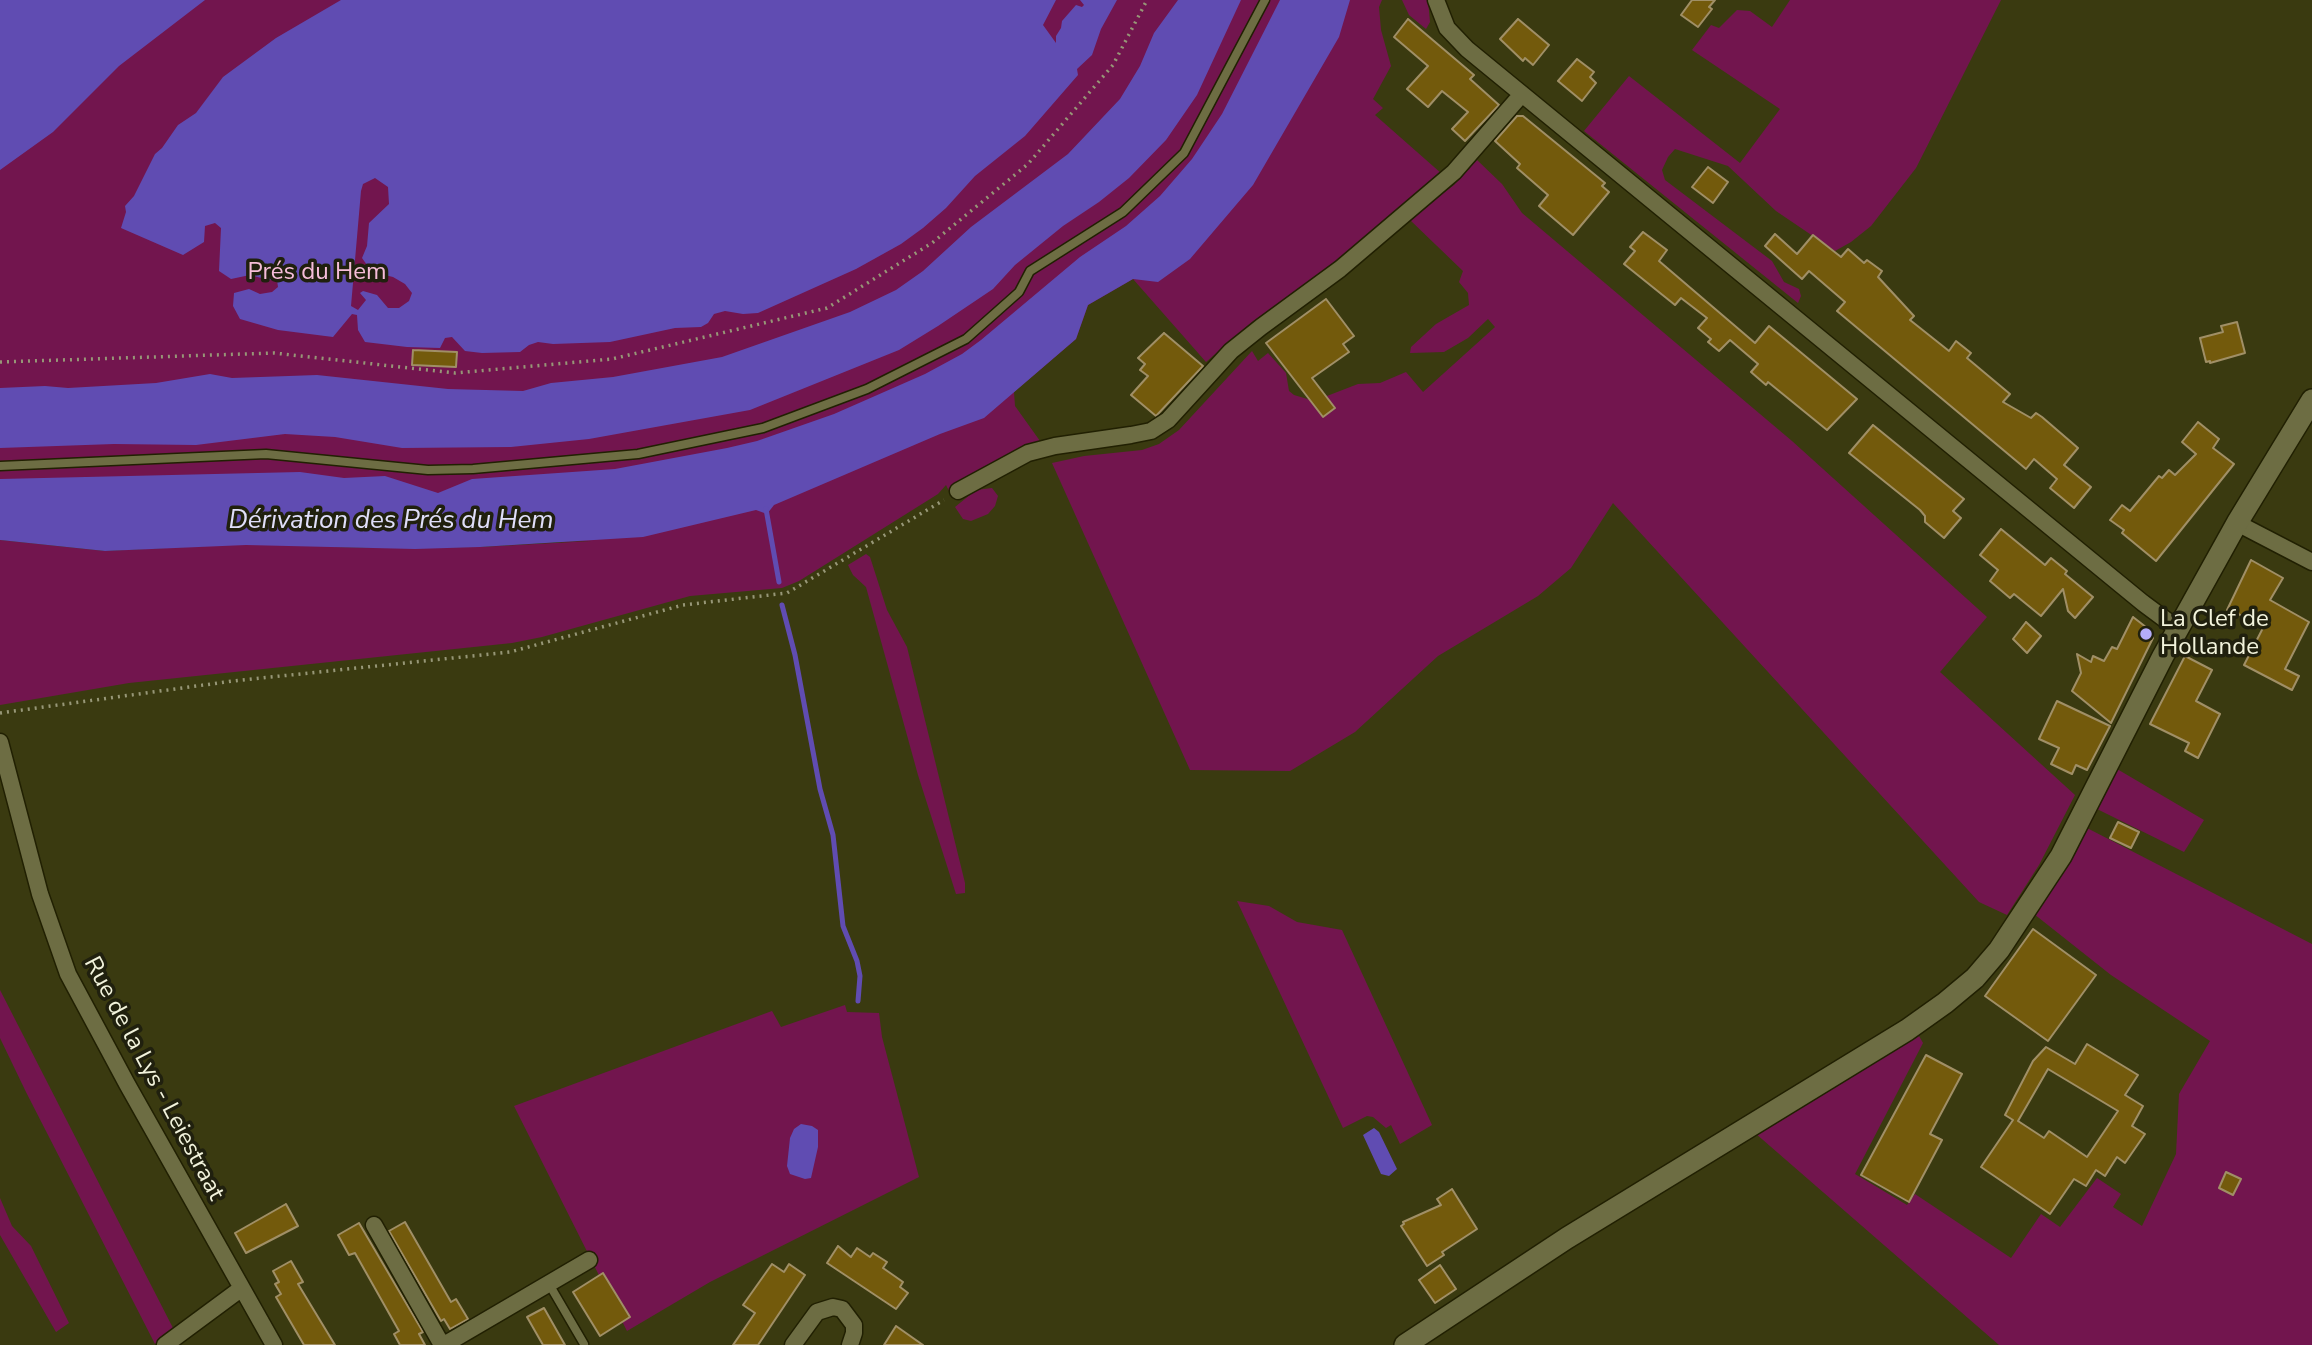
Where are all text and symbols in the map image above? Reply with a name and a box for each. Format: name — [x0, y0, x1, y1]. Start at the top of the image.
park label: Prés du Hem — [247, 259, 387, 287]
water label: Dérivation des Prés du Hem — [228, 506, 554, 538]
place label: La Clef de Hollande — [2160, 606, 2269, 662]
marker: La Clef de Hollande — [2138, 626, 2154, 642]
street label: Rue de la Lys - Leiestraat — [77, 952, 229, 1206]

